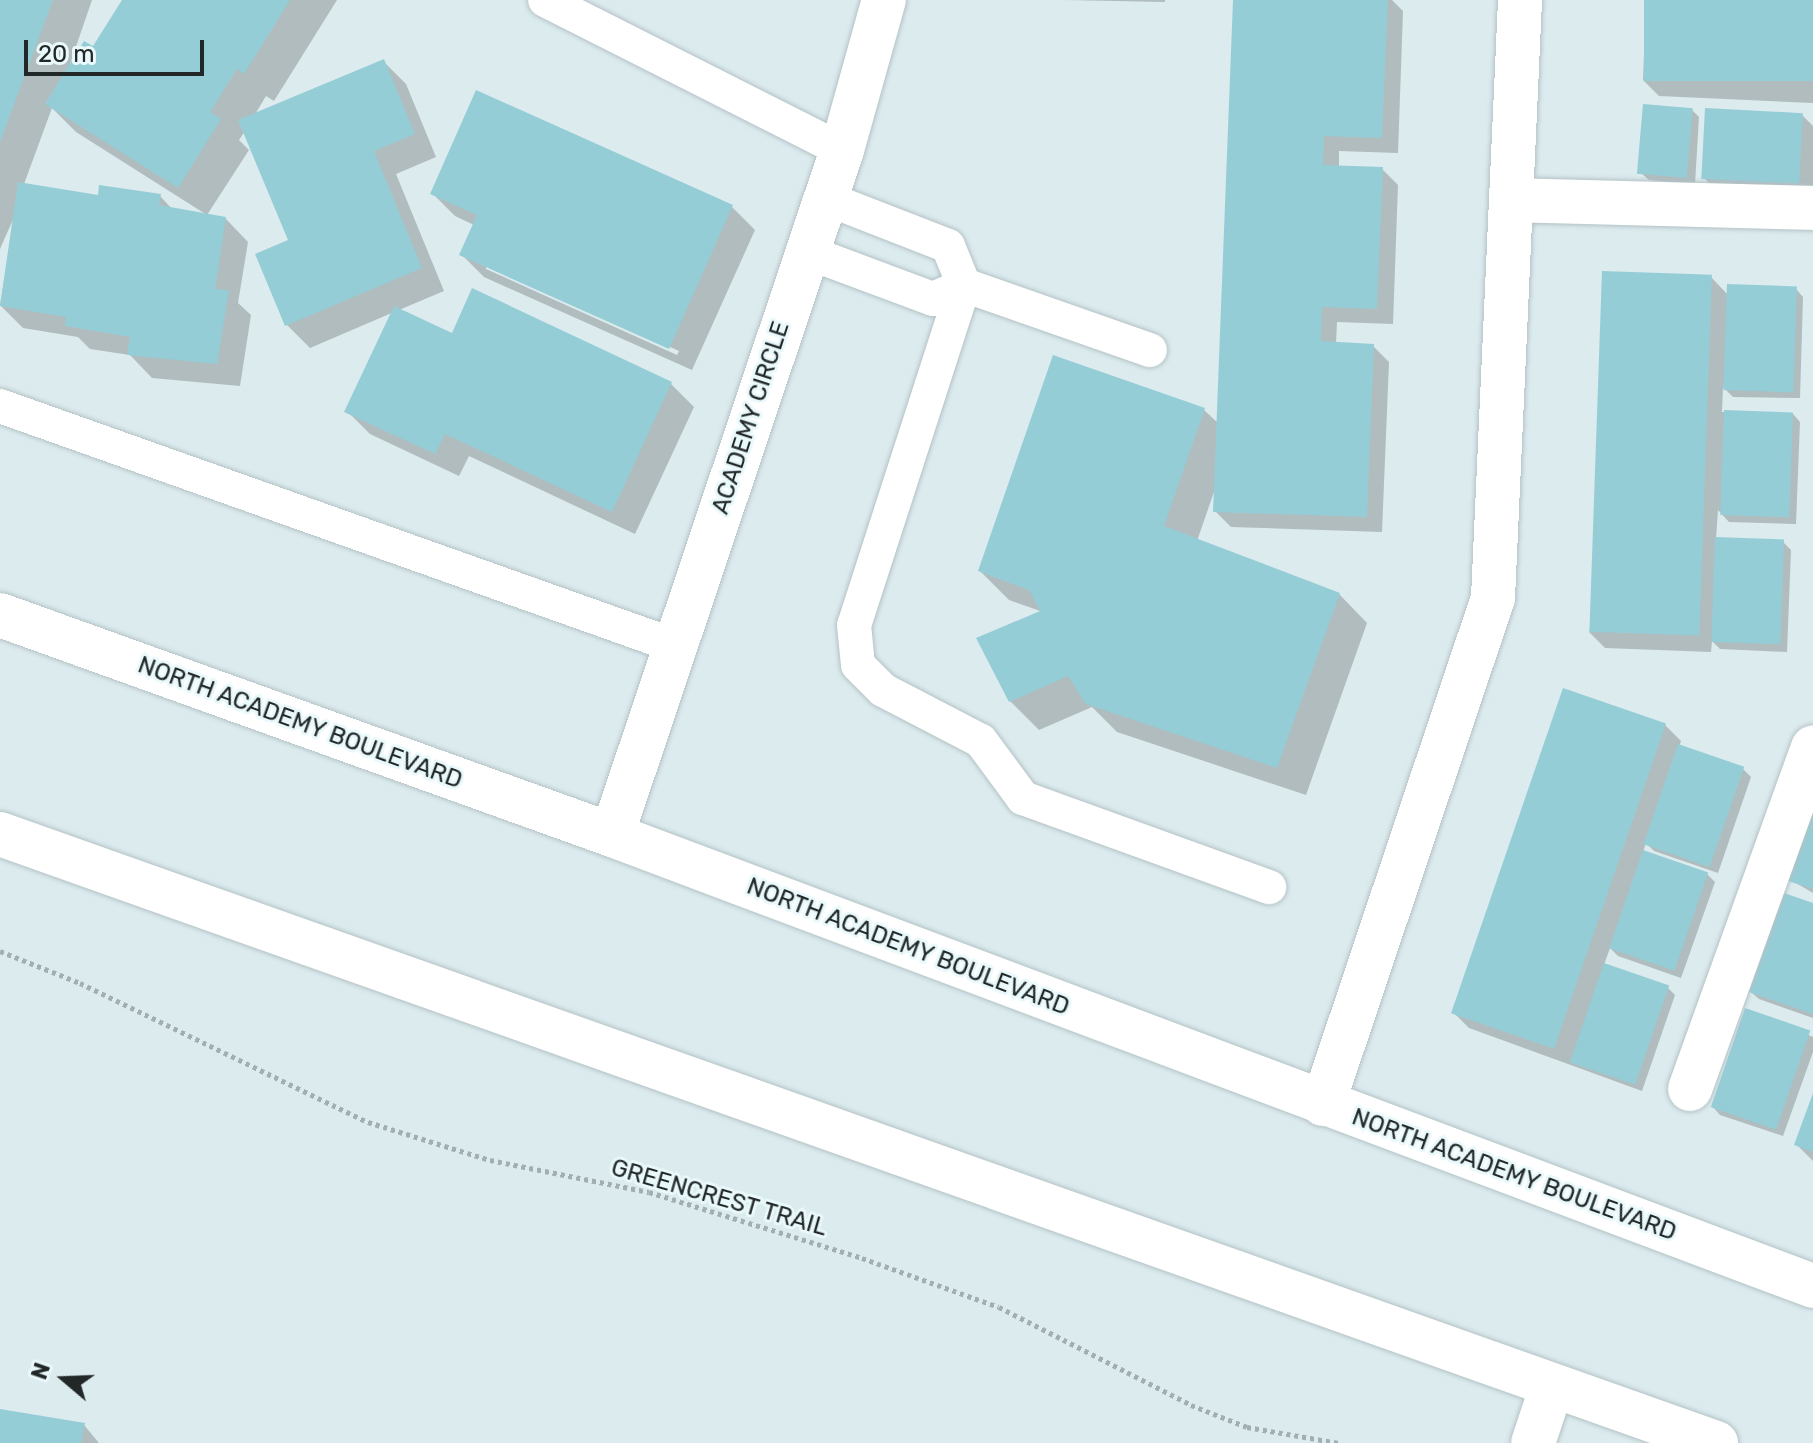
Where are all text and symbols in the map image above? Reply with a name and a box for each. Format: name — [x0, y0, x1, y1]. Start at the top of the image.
scale bar — [28, 24, 208, 74]
text: 20 m — [38, 40, 95, 68]
street label: ACADEMY CIRCLE — [706, 318, 796, 518]
street label: NORTH ACADEMY BOULEVARD — [133, 651, 467, 795]
street label: NORTH ACADEMY BOULEVARD — [742, 872, 1074, 1022]
street label: NORTH ACADEMY BOULEVARD — [1347, 1103, 1681, 1247]
street label: GREENCREST TRAIL — [607, 1153, 831, 1243]
north arrow — [24, 1339, 104, 1419]
text: N — [25, 1359, 56, 1383]

